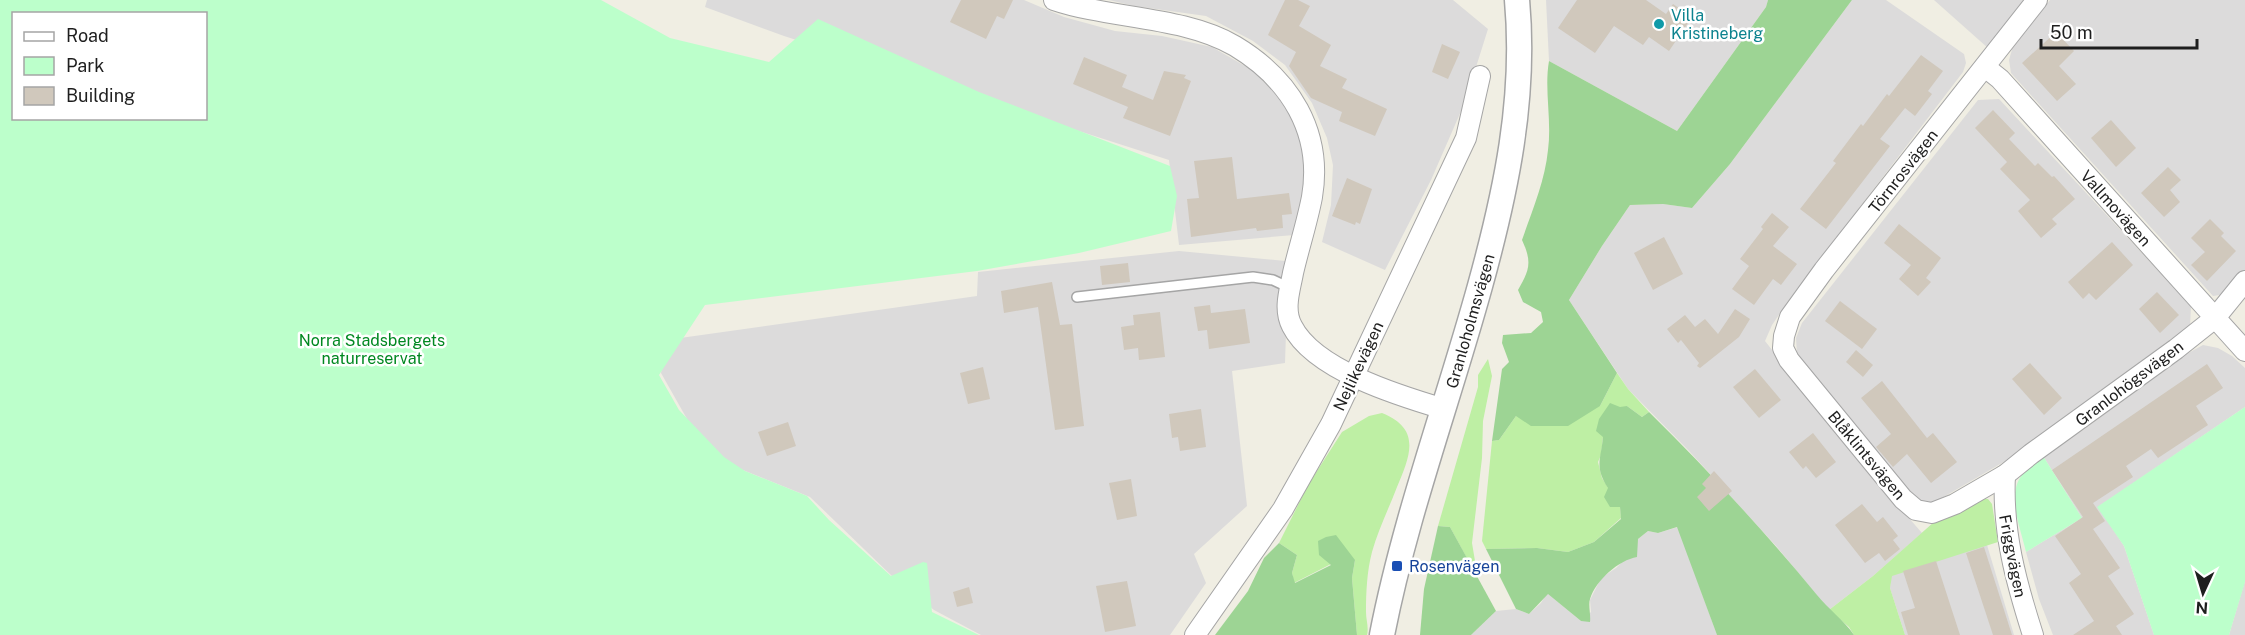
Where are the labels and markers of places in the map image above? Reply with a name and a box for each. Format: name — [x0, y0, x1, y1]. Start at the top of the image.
place label: Villa Kristineberg — [1671, 6, 1763, 43]
marker: Villa Kristineberg — [1652, 17, 1666, 31]
place label: Rosenvägen — [1409, 557, 1499, 576]
marker: Rosenvägen — [1390, 559, 1404, 573]

